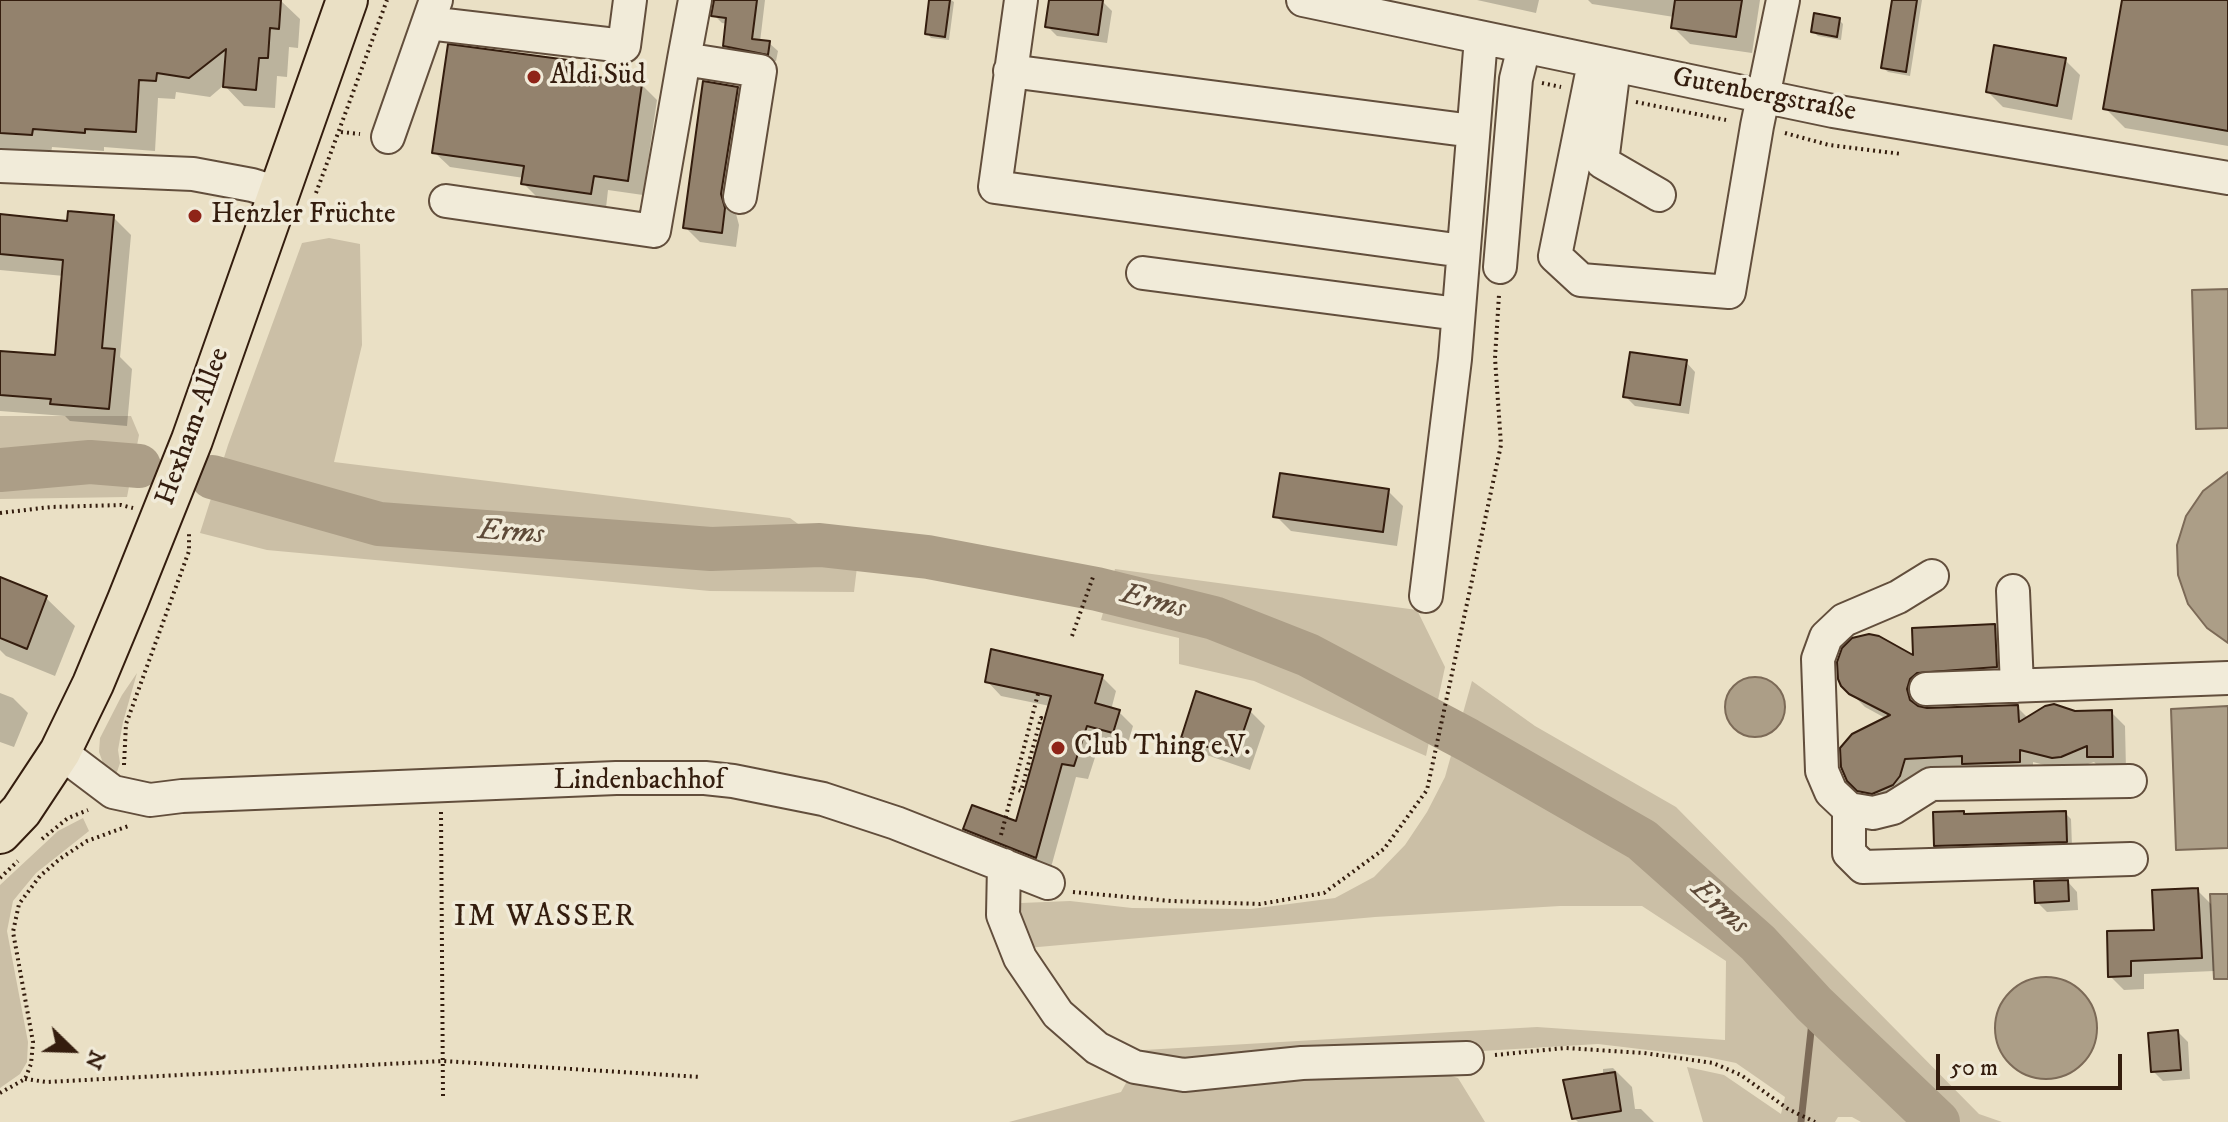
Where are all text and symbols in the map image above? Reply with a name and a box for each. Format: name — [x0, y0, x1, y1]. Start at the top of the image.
place label: Aldi Süd — [550, 60, 646, 94]
street label: Gutenbergstraße — [1669, 62, 1859, 130]
marker: Aldi Süd — [525, 68, 543, 86]
place label: Henzler Früchte — [211, 199, 396, 233]
marker: Henzler Früchte — [186, 207, 204, 225]
street label: Hexham-Allee — [150, 344, 238, 510]
water label: Erms — [477, 514, 545, 554]
water label: Erms — [1117, 578, 1189, 628]
place label: Club Thing e.V. — [1074, 731, 1251, 765]
marker: Club Thing e.V. — [1049, 739, 1067, 757]
street label: Lindenbachhof — [554, 765, 724, 799]
water label: Erms — [1682, 873, 1756, 943]
district label: IM WASSER — [454, 901, 636, 937]
north arrow — [32, 1010, 112, 1090]
scale bar — [1940, 1038, 2126, 1088]
text: N — [79, 1046, 111, 1073]
text: 50 m — [1950, 1053, 1998, 1083]

